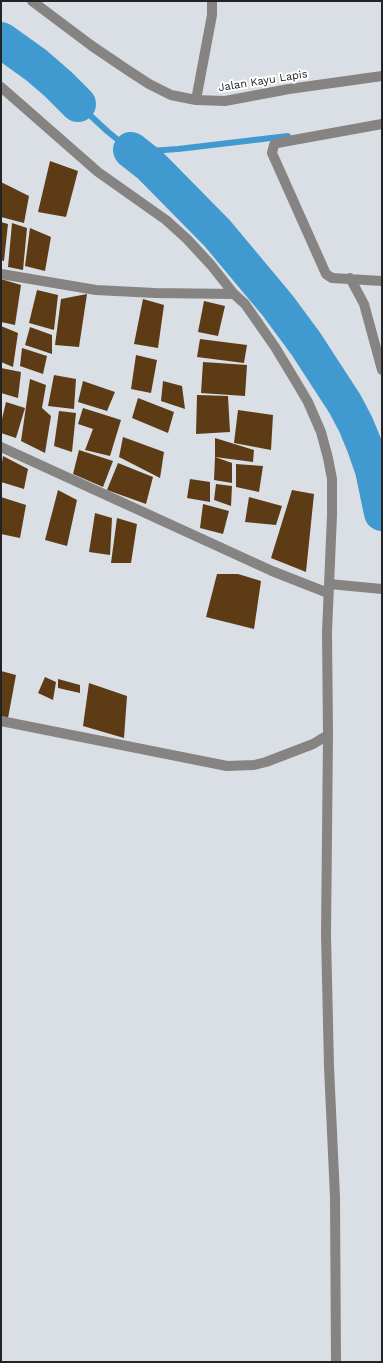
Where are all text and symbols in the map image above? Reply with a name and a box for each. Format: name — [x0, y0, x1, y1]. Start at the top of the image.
street label: Jalan Kayu Lapis — [218, 67, 308, 95]

